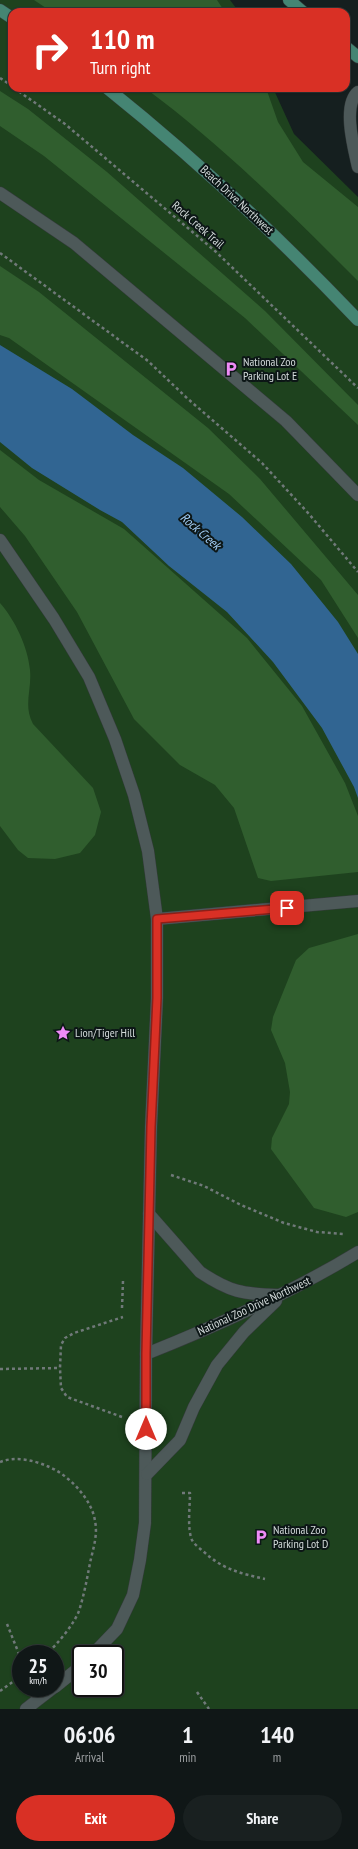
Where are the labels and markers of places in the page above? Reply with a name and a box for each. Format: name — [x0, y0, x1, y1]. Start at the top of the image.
place label: National Zoo Parking Lot E — [243, 354, 297, 383]
parking icon: National Zoo Parking Lot E — [222, 360, 240, 378]
pin — [270, 891, 304, 925]
place icon: Lion/Tiger Hill — [54, 1024, 72, 1042]
place label: Lion/Tiger Hill — [75, 1025, 135, 1040]
place label: National Zoo Parking Lot D — [273, 1522, 328, 1551]
parking icon: National Zoo Parking Lot D — [252, 1528, 270, 1546]

